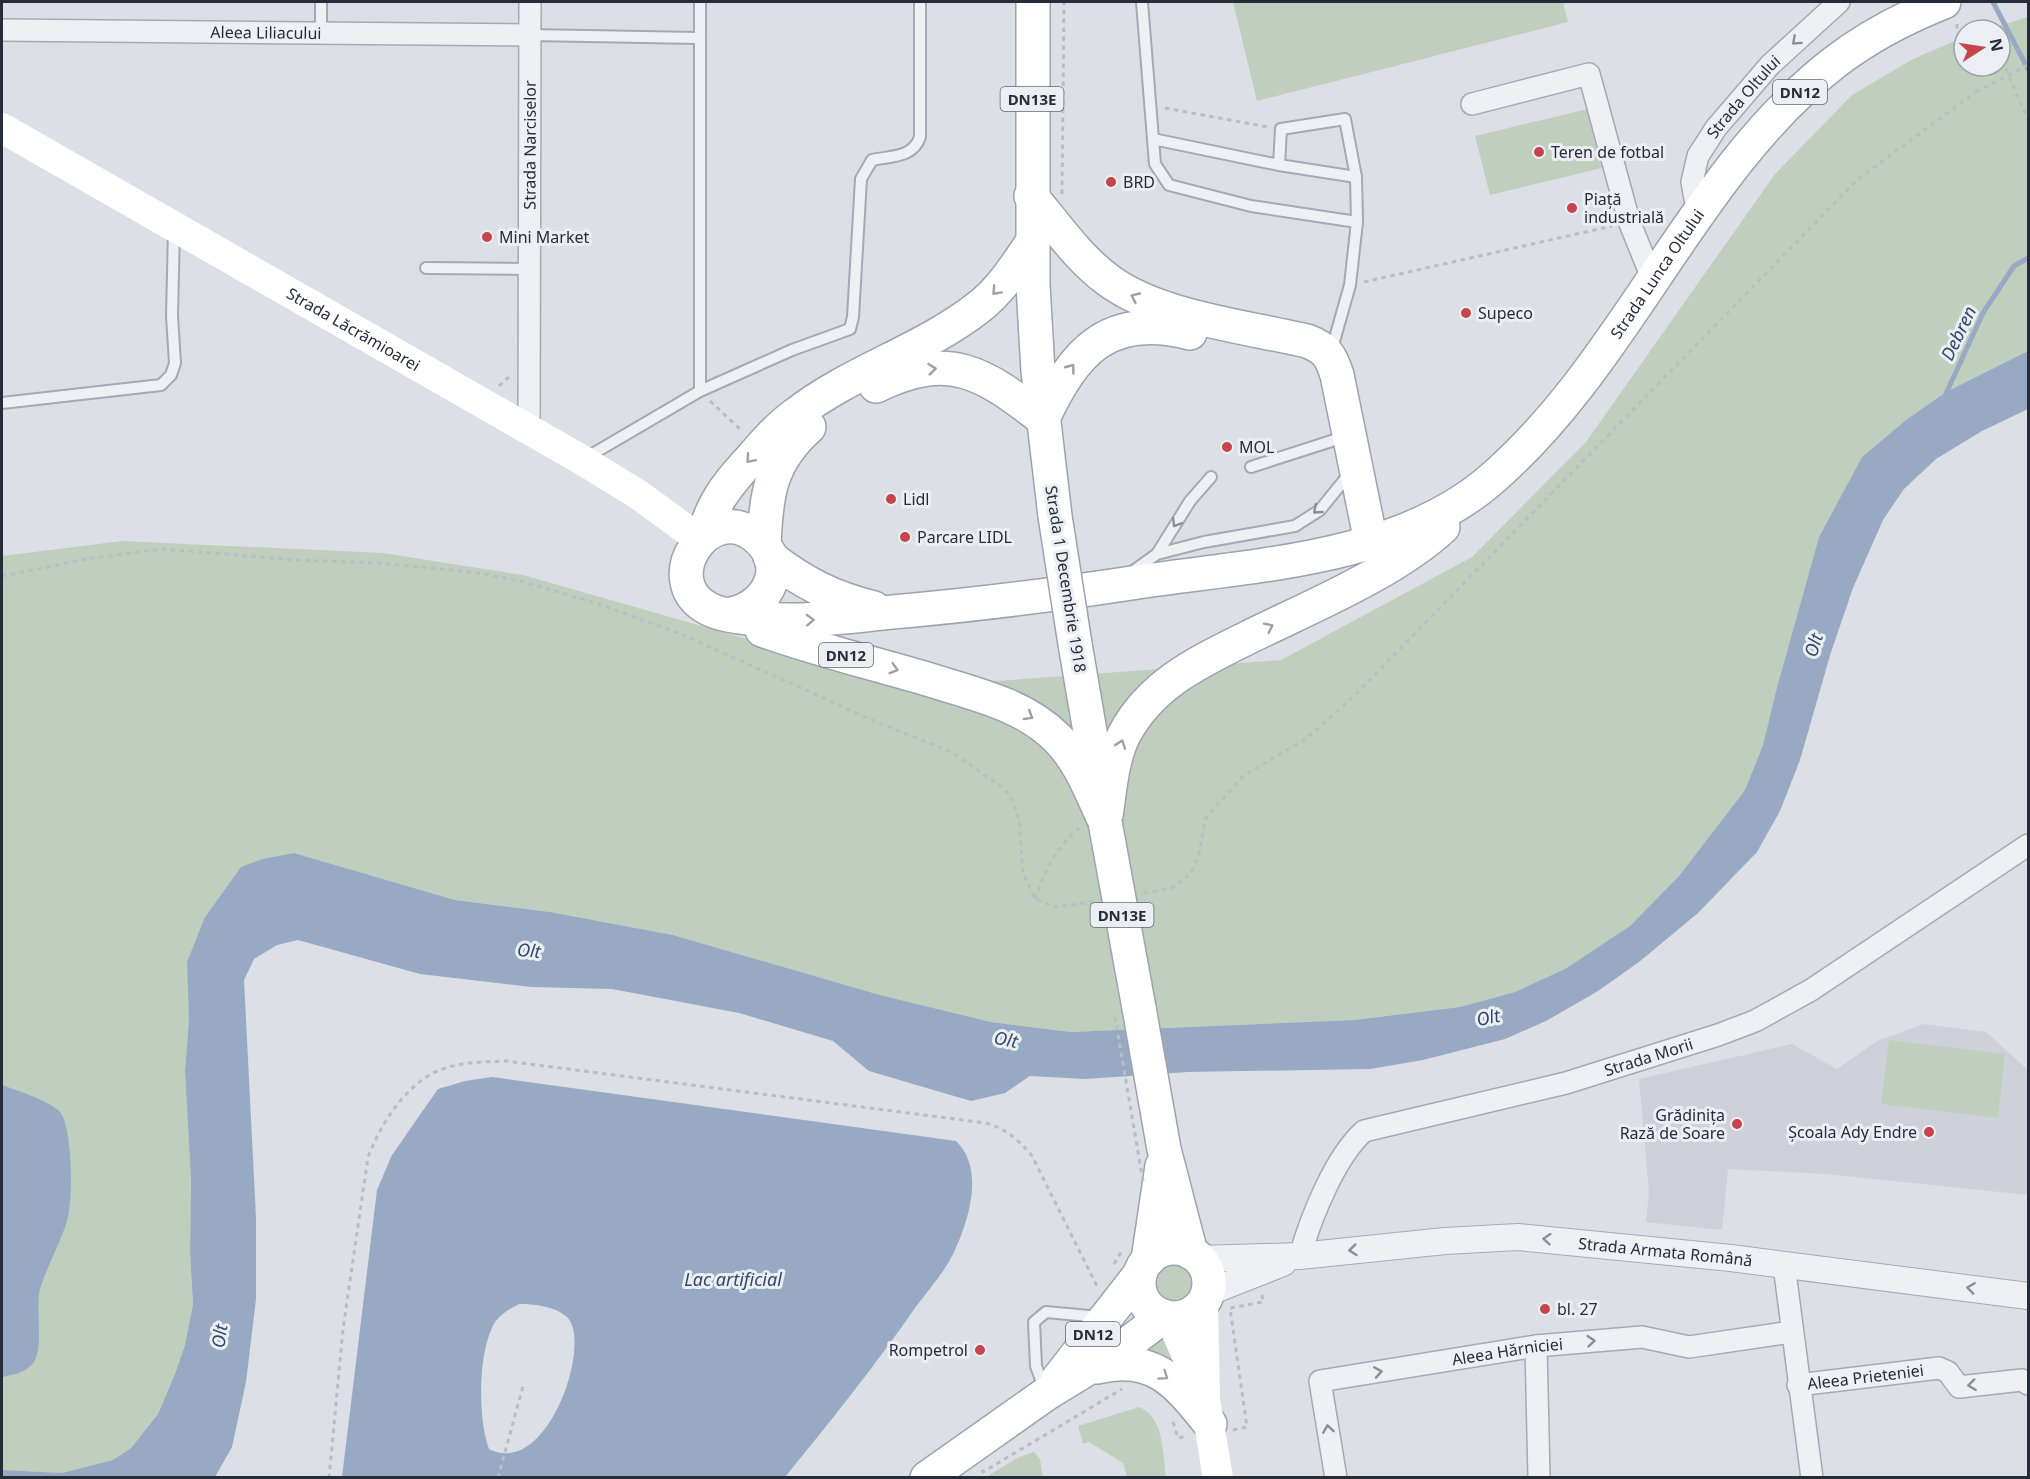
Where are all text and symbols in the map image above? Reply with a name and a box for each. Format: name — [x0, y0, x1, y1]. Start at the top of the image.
north arrow — [1952, 18, 2012, 78]
street label: Aleea Liliacului — [210, 21, 322, 44]
one-way arrow — [1792, 34, 1803, 45]
text: N — [1985, 36, 2009, 54]
street label: Strada Oltului — [1701, 50, 1785, 143]
street label: Strada Narciselor — [519, 80, 541, 210]
road number: DN12 — [1773, 80, 1827, 104]
road number: DN13E — [1000, 87, 1064, 111]
place label: Teren de fotbal — [1551, 141, 1664, 163]
marker: Teren de fotbal — [1532, 145, 1546, 159]
place label: BRD — [1123, 171, 1155, 193]
marker: BRD — [1104, 175, 1118, 189]
place label: Piață industrială — [1584, 188, 1664, 228]
marker: Piață industrială — [1565, 201, 1579, 215]
street label: Strada Lunca Oltului — [1605, 205, 1709, 343]
place label: Mini Market — [499, 226, 589, 248]
marker: Mini Market — [480, 230, 494, 244]
street label: Strada Lăcrămioarei — [283, 282, 424, 376]
one-way arrow — [992, 284, 1003, 295]
one-way arrow — [1131, 292, 1142, 304]
place label: Supeco — [1478, 302, 1533, 324]
water label: Debren — [1935, 302, 1981, 364]
marker: Supeco — [1459, 306, 1473, 320]
one-way arrow — [927, 363, 936, 376]
one-way arrow — [1063, 364, 1074, 375]
place label: MOL — [1239, 436, 1274, 458]
marker: MOL — [1220, 440, 1234, 454]
one-way arrow — [746, 452, 757, 463]
street label: Strada 1 Decembrie 1918 — [1040, 484, 1092, 674]
place label: Lidl — [903, 488, 929, 510]
marker: Lidl — [884, 492, 898, 506]
one-way arrow — [1314, 503, 1324, 514]
one-way arrow — [1171, 517, 1183, 527]
place label: Parcare LIDL — [917, 526, 1012, 548]
marker: Parcare LIDL — [898, 530, 912, 544]
one-way arrow — [806, 614, 815, 626]
one-way arrow — [1263, 623, 1274, 634]
water label: Olt — [1798, 629, 1828, 660]
road number: DN12 — [819, 643, 873, 667]
one-way arrow — [888, 662, 899, 674]
one-way arrow — [1023, 709, 1033, 721]
one-way arrow — [1113, 739, 1126, 750]
road number: DN13E — [1090, 903, 1154, 927]
water label: Olt — [516, 937, 543, 963]
water label: Olt — [1474, 1003, 1503, 1031]
water label: Olt — [992, 1025, 1021, 1053]
street label: Strada Morii — [1601, 1033, 1696, 1081]
place label: Grădinița Rază de Soare — [1620, 1104, 1725, 1144]
marker: Grădinița Rază de Soare — [1730, 1117, 1744, 1131]
place label: Școala Ady Endre — [1788, 1121, 1917, 1143]
marker: Școala Ady Endre — [1922, 1125, 1936, 1139]
street label: Strada Armata Română — [1577, 1232, 1754, 1272]
one-way arrow — [1543, 1233, 1552, 1246]
one-way arrow — [1349, 1243, 1358, 1256]
water label: Lac artificial — [684, 1267, 782, 1291]
one-way arrow — [1966, 1283, 1975, 1295]
place label: bl. 27 — [1557, 1298, 1598, 1320]
marker: bl. 27 — [1538, 1302, 1552, 1316]
water label: Olt — [205, 1322, 233, 1349]
road number: DN12 — [1066, 1322, 1120, 1346]
street label: Aleea Hărniciei — [1450, 1333, 1564, 1370]
one-way arrow — [1587, 1335, 1596, 1348]
place label: Rompetrol — [889, 1339, 968, 1361]
marker: Rompetrol — [973, 1343, 987, 1357]
street label: Aleea Prieteniei — [1806, 1359, 1925, 1395]
one-way arrow — [1373, 1366, 1382, 1378]
one-way arrow — [1158, 1369, 1169, 1380]
one-way arrow — [1968, 1378, 1977, 1391]
one-way arrow — [1322, 1425, 1335, 1435]

